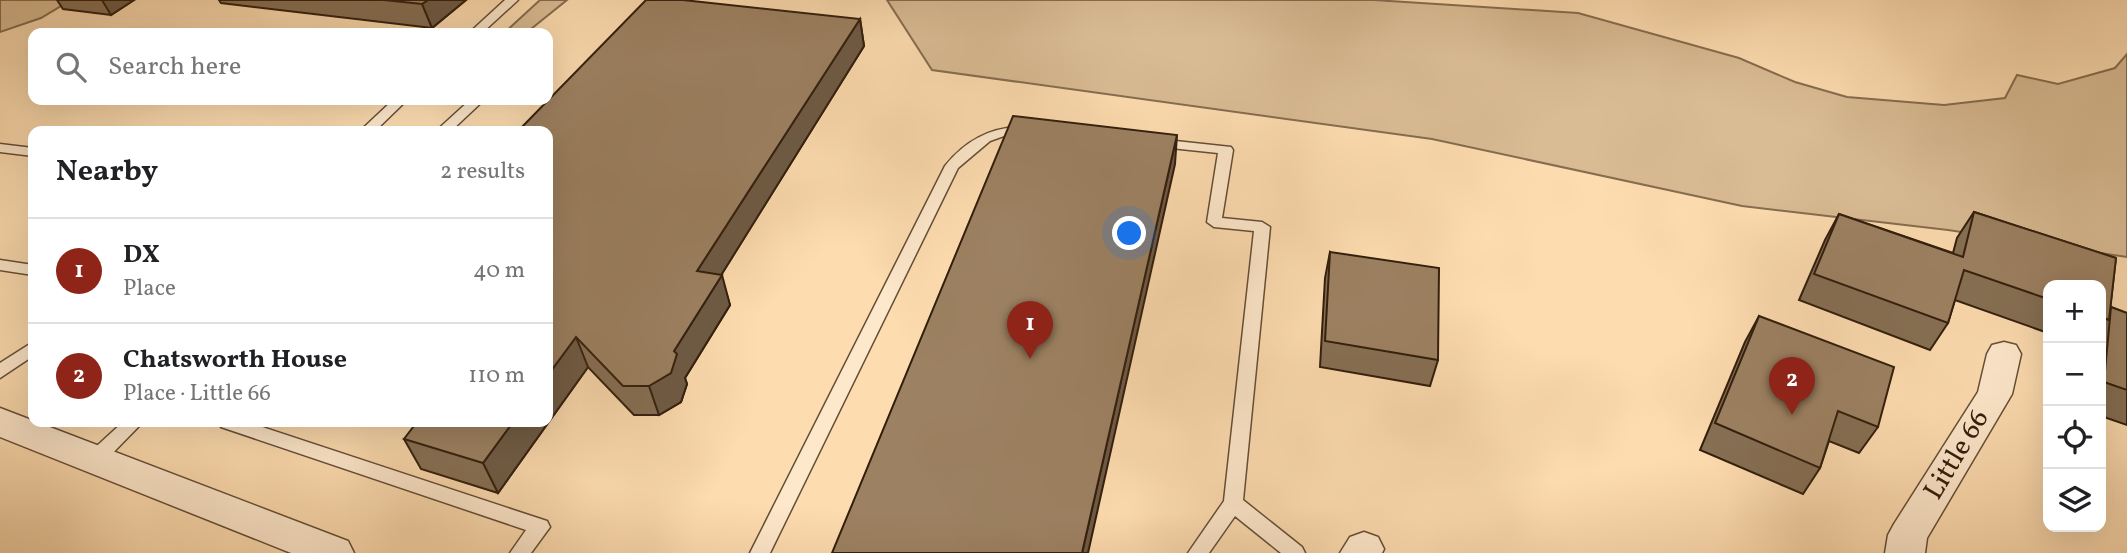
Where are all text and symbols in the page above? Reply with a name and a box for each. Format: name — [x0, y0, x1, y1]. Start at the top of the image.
search box — [28, 28, 553, 105]
icon: search — [52, 48, 90, 86]
text: Search here — [108, 49, 241, 85]
text: Nearby — [56, 151, 158, 193]
text: 2 results — [440, 156, 525, 188]
your location — [1112, 216, 1146, 250]
text: DX — [123, 237, 160, 273]
text: 1 — [74, 255, 84, 287]
text: 40 m — [473, 255, 525, 287]
text: Place — [123, 273, 176, 305]
map controls — [2043, 280, 2106, 532]
button: + — [2043, 280, 2106, 343]
pin: 1 — [1007, 301, 1053, 359]
text: Chatsworth House — [123, 342, 347, 378]
button: − — [2043, 343, 2106, 406]
pin: 2 — [1769, 357, 1815, 415]
text: 2 — [73, 360, 85, 392]
text: 110 m — [468, 360, 525, 392]
text: Place · Little 66 — [123, 378, 271, 410]
street label: Little 66 — [1915, 402, 1999, 508]
button: locate — [2043, 406, 2106, 469]
button: layers — [2043, 469, 2106, 532]

